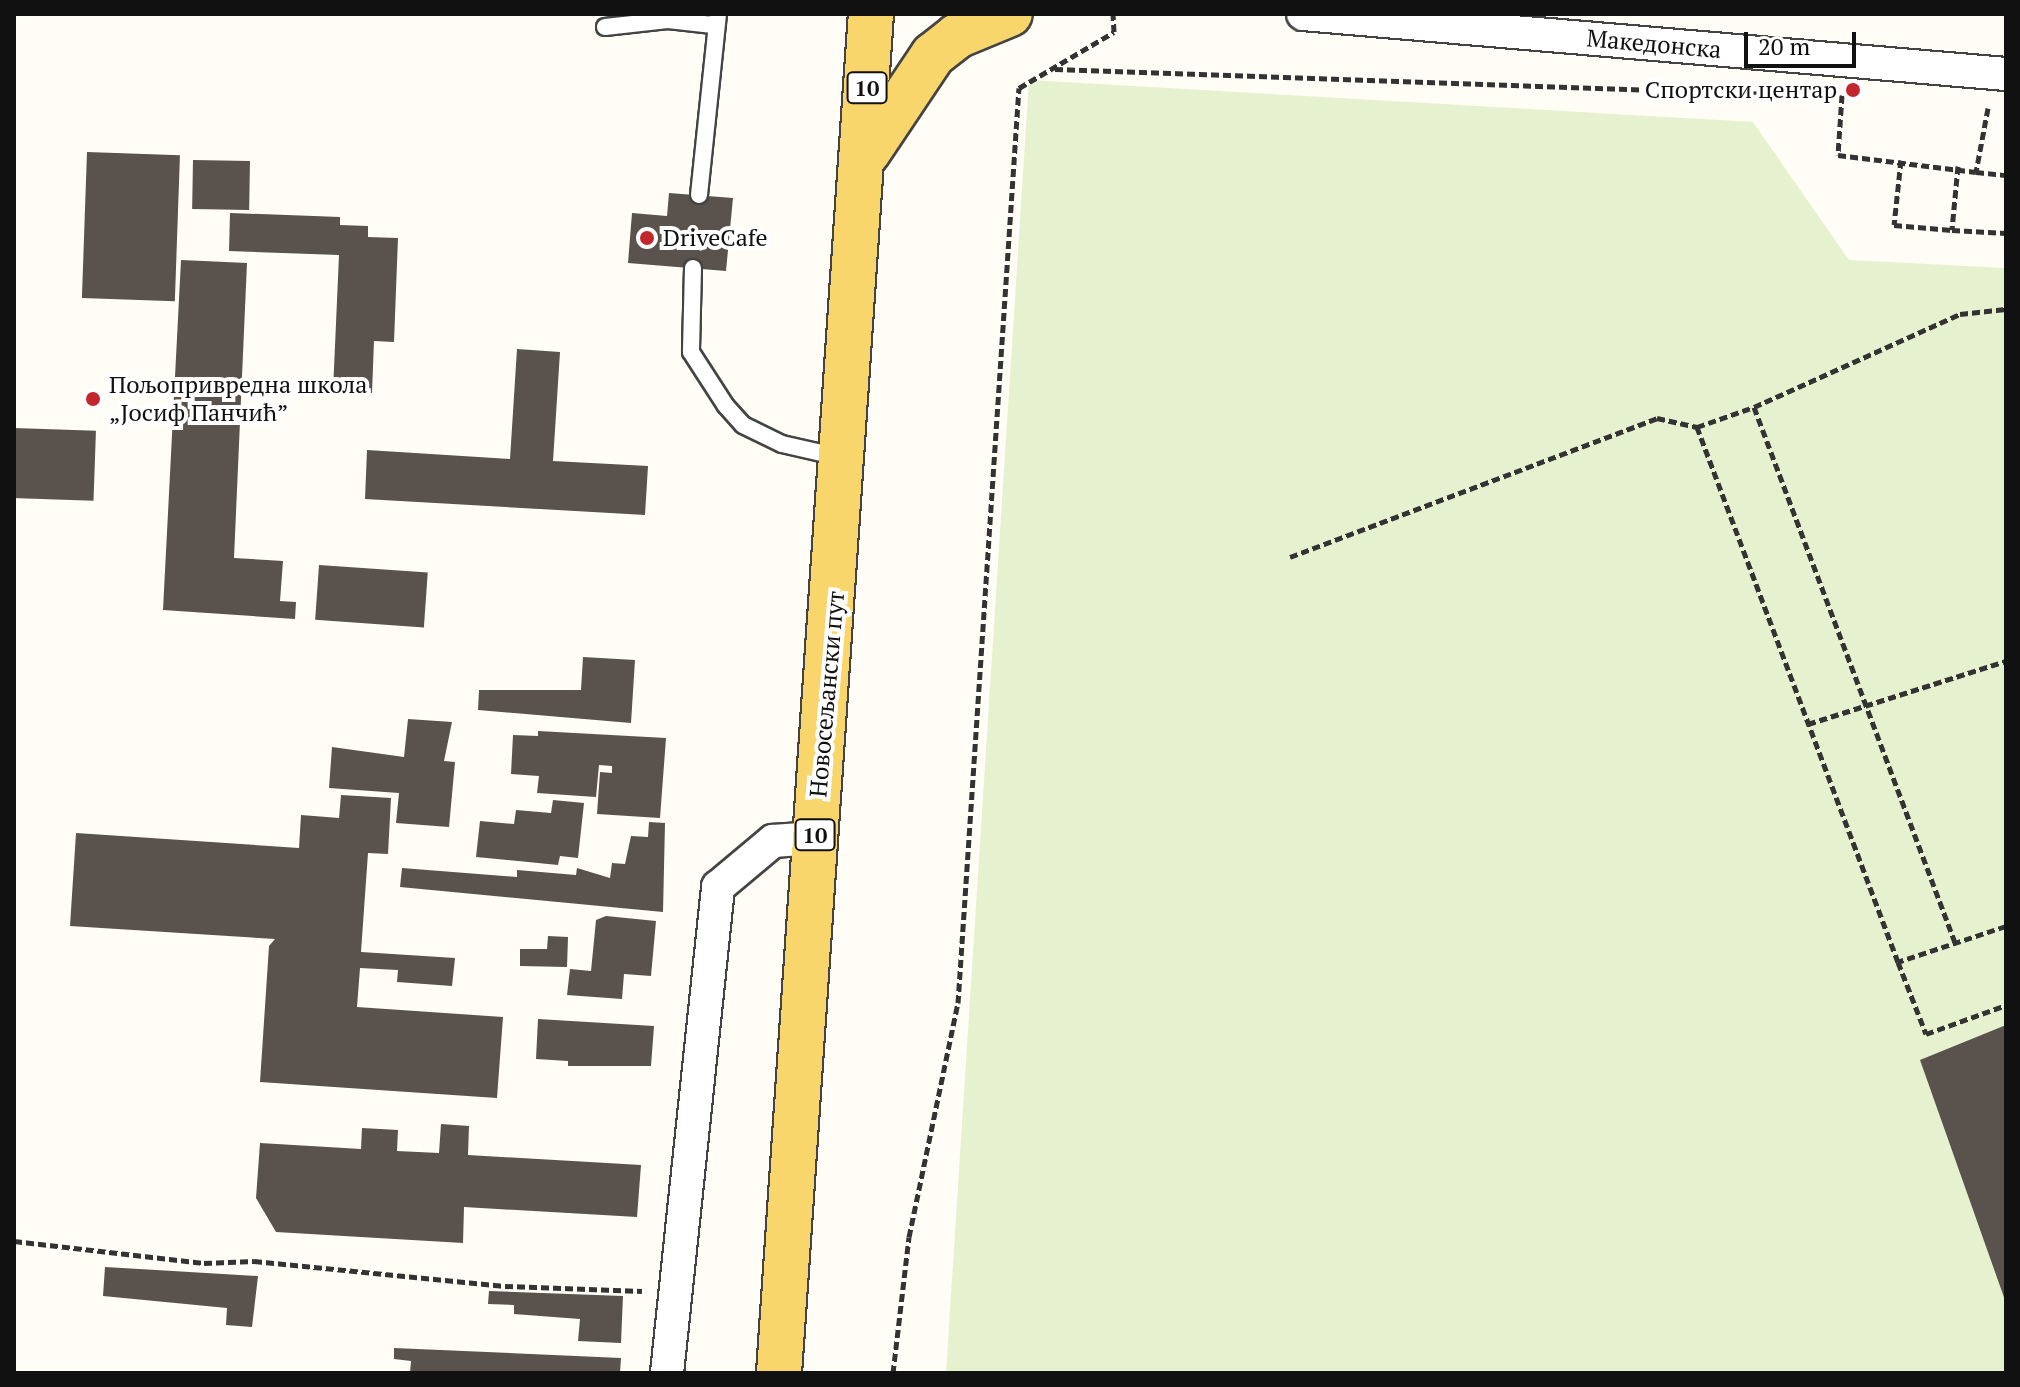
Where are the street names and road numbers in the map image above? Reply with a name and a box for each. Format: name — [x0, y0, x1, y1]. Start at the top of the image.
street label: Македонска — [1585, 24, 1723, 64]
road number: 10 — [845, 70, 889, 106]
street label: Новосељански пут — [804, 590, 850, 798]
road number: 10 — [793, 817, 837, 853]

